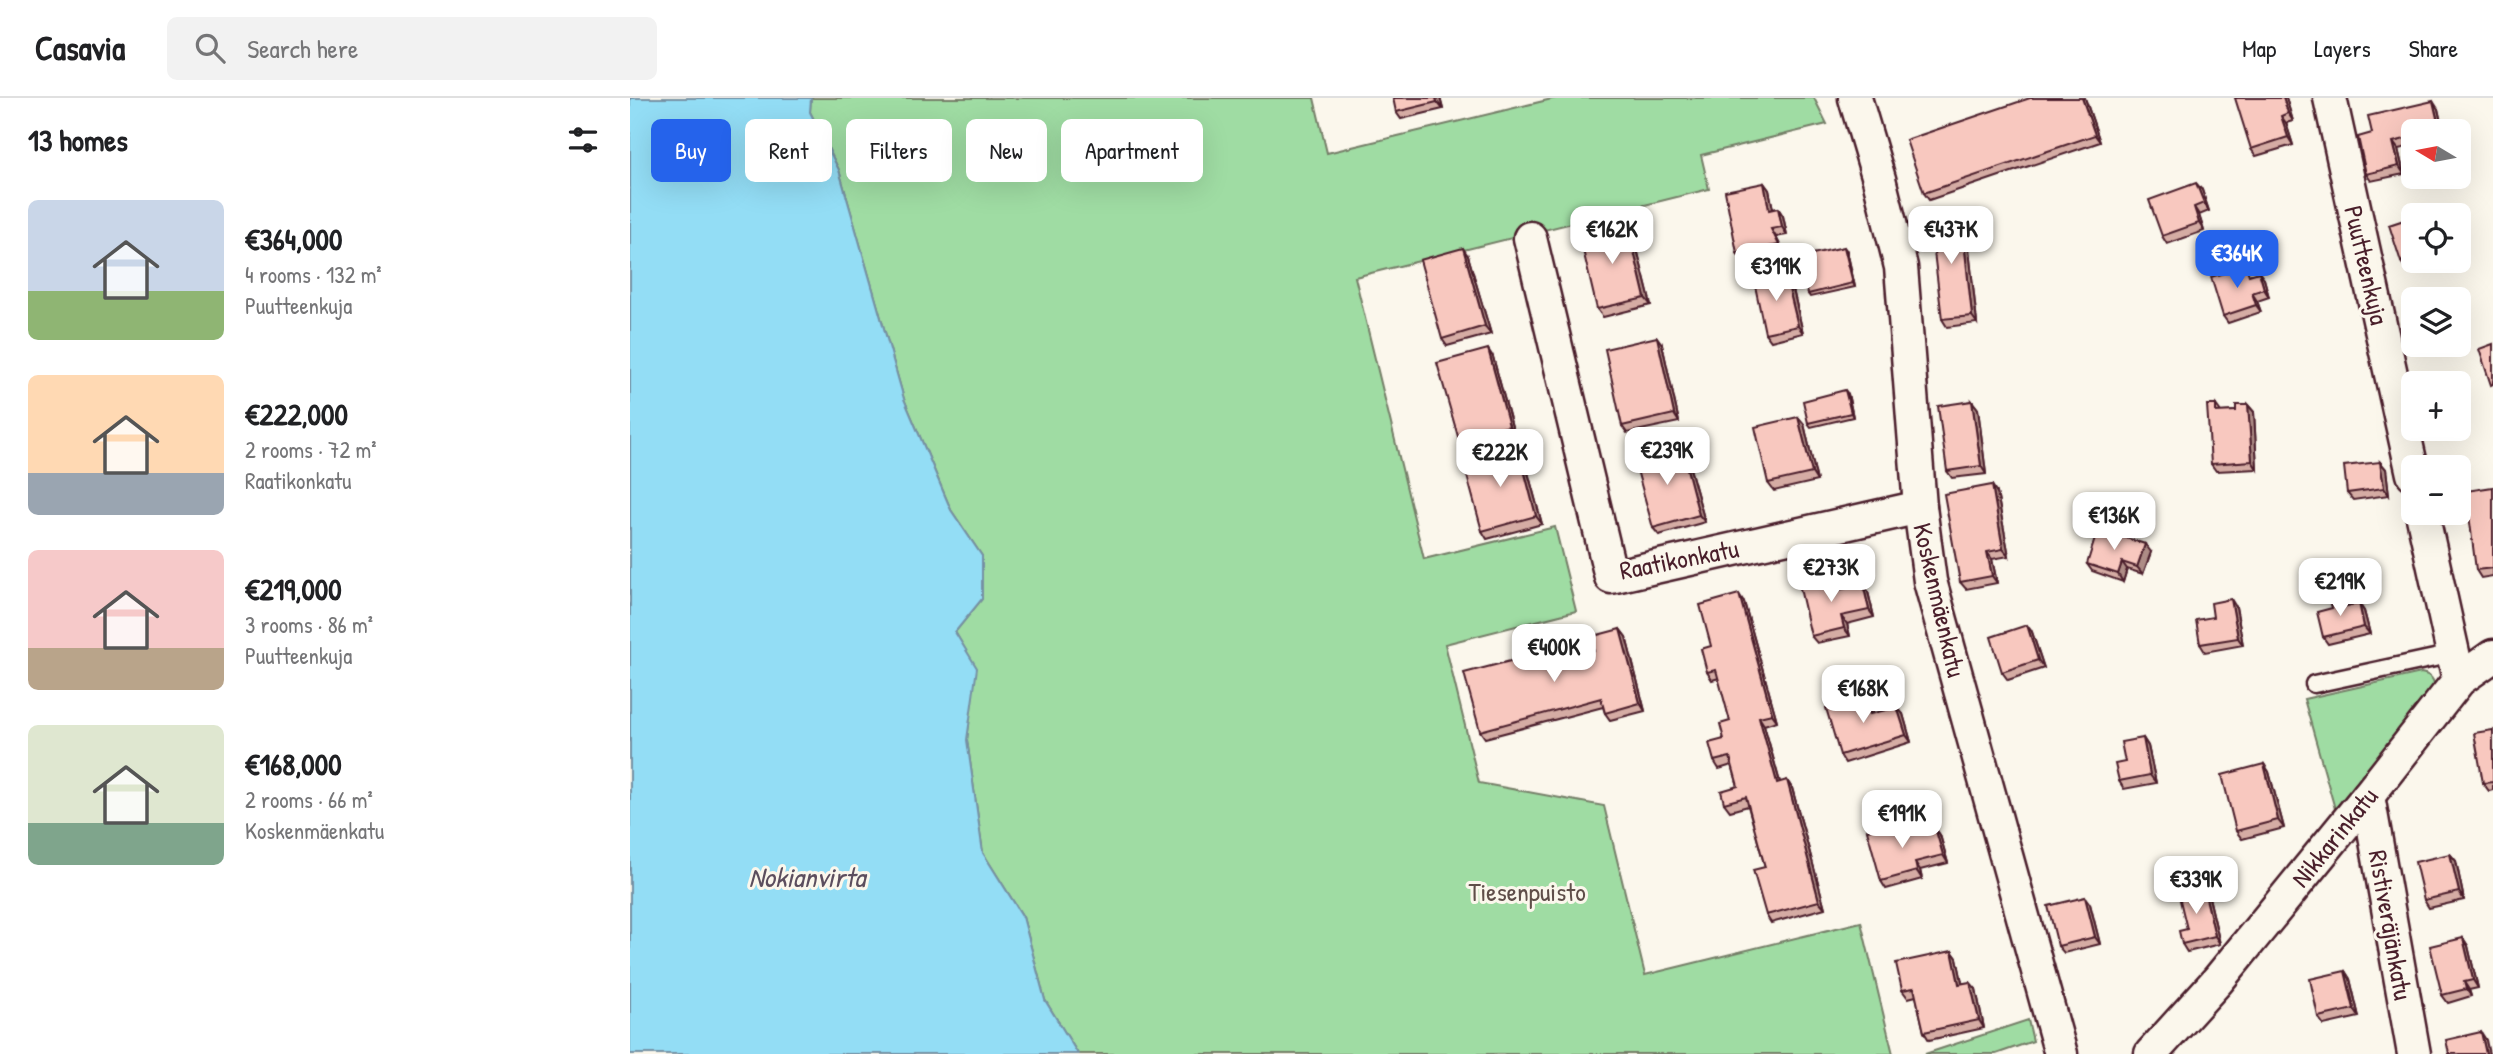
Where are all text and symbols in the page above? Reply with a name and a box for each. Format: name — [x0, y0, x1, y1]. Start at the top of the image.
search box — [167, 17, 657, 80]
text: Casavia — [35, 26, 125, 70]
icon: search — [191, 29, 229, 67]
text: Search here — [247, 31, 358, 66]
text: Map — [2242, 32, 2276, 64]
text: Layers — [2314, 32, 2371, 64]
text: Share — [2409, 32, 2458, 64]
chip: Buy — [651, 119, 731, 182]
chip: Rent — [745, 119, 832, 182]
chip: Filters — [846, 119, 952, 182]
chip: New — [966, 119, 1047, 182]
chip: Apartment — [1061, 119, 1203, 182]
north arrow — [2401, 119, 2471, 189]
map controls — [2401, 119, 2471, 525]
text: 13 homes — [28, 120, 128, 160]
icon: filters — [564, 121, 602, 159]
street label: Puutteenkuja — [2336, 202, 2398, 328]
button: locate — [2401, 203, 2471, 273]
pin: €162K — [1563, 206, 1661, 266]
pin: €437K — [1902, 206, 2000, 266]
text: €162K — [1586, 213, 1638, 244]
text: €437K — [1924, 213, 1978, 244]
text: €364,000 — [245, 219, 342, 259]
icon: home — [84, 228, 168, 312]
pin: €364K — [2188, 230, 2286, 290]
text: €364K — [2211, 237, 2263, 268]
pin: €319K — [1727, 244, 1825, 303]
text: €319K — [1751, 250, 1801, 281]
text: 4 rooms · 132 m² — [245, 259, 382, 290]
button: layers — [2401, 287, 2471, 357]
text: Puutteenkuja — [245, 290, 352, 321]
button: + — [2401, 371, 2471, 441]
text: €222,000 — [245, 394, 348, 434]
icon: home — [84, 403, 168, 487]
pin: €239K — [1618, 428, 1716, 487]
pin: €222K — [1451, 430, 1549, 489]
text: 2 rooms · 72 m² — [245, 434, 377, 465]
text: €239K — [1641, 434, 1693, 465]
text: €222K — [1472, 436, 1528, 467]
button: − — [2401, 455, 2471, 525]
text: Raatikonkatu — [245, 465, 351, 496]
pin: €136K — [2065, 492, 2163, 552]
text: €136K — [2089, 499, 2139, 530]
street label: Koskenmäenkatu — [1905, 519, 1975, 681]
street label: Raatikonkatu — [1617, 530, 1741, 588]
pin: €273K — [1782, 545, 1880, 604]
text: €273K — [1803, 551, 1859, 582]
pin: €219K — [2291, 559, 2389, 618]
text: €219K — [2315, 565, 2365, 596]
text: €219,000 — [245, 569, 342, 609]
icon: home — [84, 578, 168, 662]
text: 3 rooms · 86 m² — [245, 609, 373, 640]
pin: €400K — [1505, 624, 1603, 684]
text: €400K — [1528, 631, 1580, 662]
text: Puutteenkuja — [245, 640, 352, 671]
pin: €168K — [1814, 666, 1912, 725]
text: €168K — [1838, 672, 1888, 703]
text: €168,000 — [245, 744, 342, 784]
icon: home — [84, 753, 168, 837]
street label: Nikkarinkatu — [2283, 780, 2385, 894]
text: 2 rooms · 66 m² — [245, 784, 373, 815]
pin: €191K — [1853, 790, 1951, 850]
text: €191K — [1878, 797, 1926, 828]
text: Koskenmäenkatu — [245, 815, 384, 846]
street label: Ristiveräjänkatu — [2361, 847, 2421, 1003]
pin: €339K — [2147, 856, 2245, 916]
water label: Nokianvirta — [749, 858, 868, 896]
text: €339K — [2170, 863, 2222, 894]
park label: Tiesenpuisto — [1468, 874, 1586, 909]

